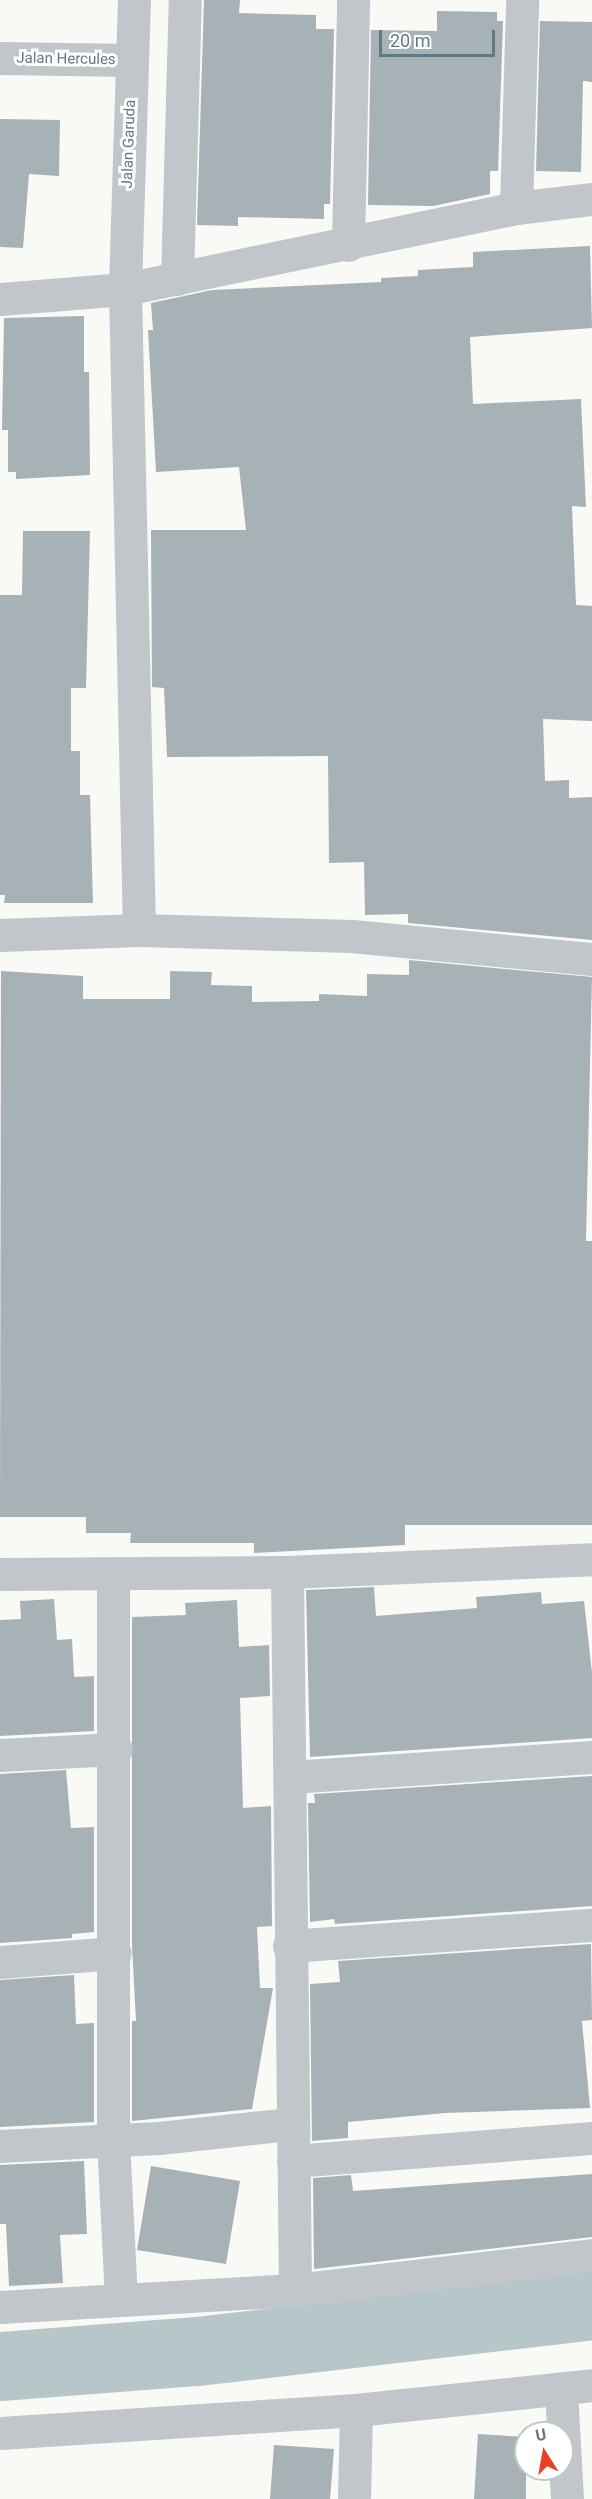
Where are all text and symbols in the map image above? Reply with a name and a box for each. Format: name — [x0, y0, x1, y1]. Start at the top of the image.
scale bar — [382, 18, 498, 56]
text: 20 m — [390, 30, 430, 51]
street label: Jalan Hercules — [16, 49, 116, 69]
street label: Jalan Garuda — [118, 99, 140, 189]
north arrow — [514, 2421, 574, 2481]
text: U — [534, 2424, 548, 2445]

